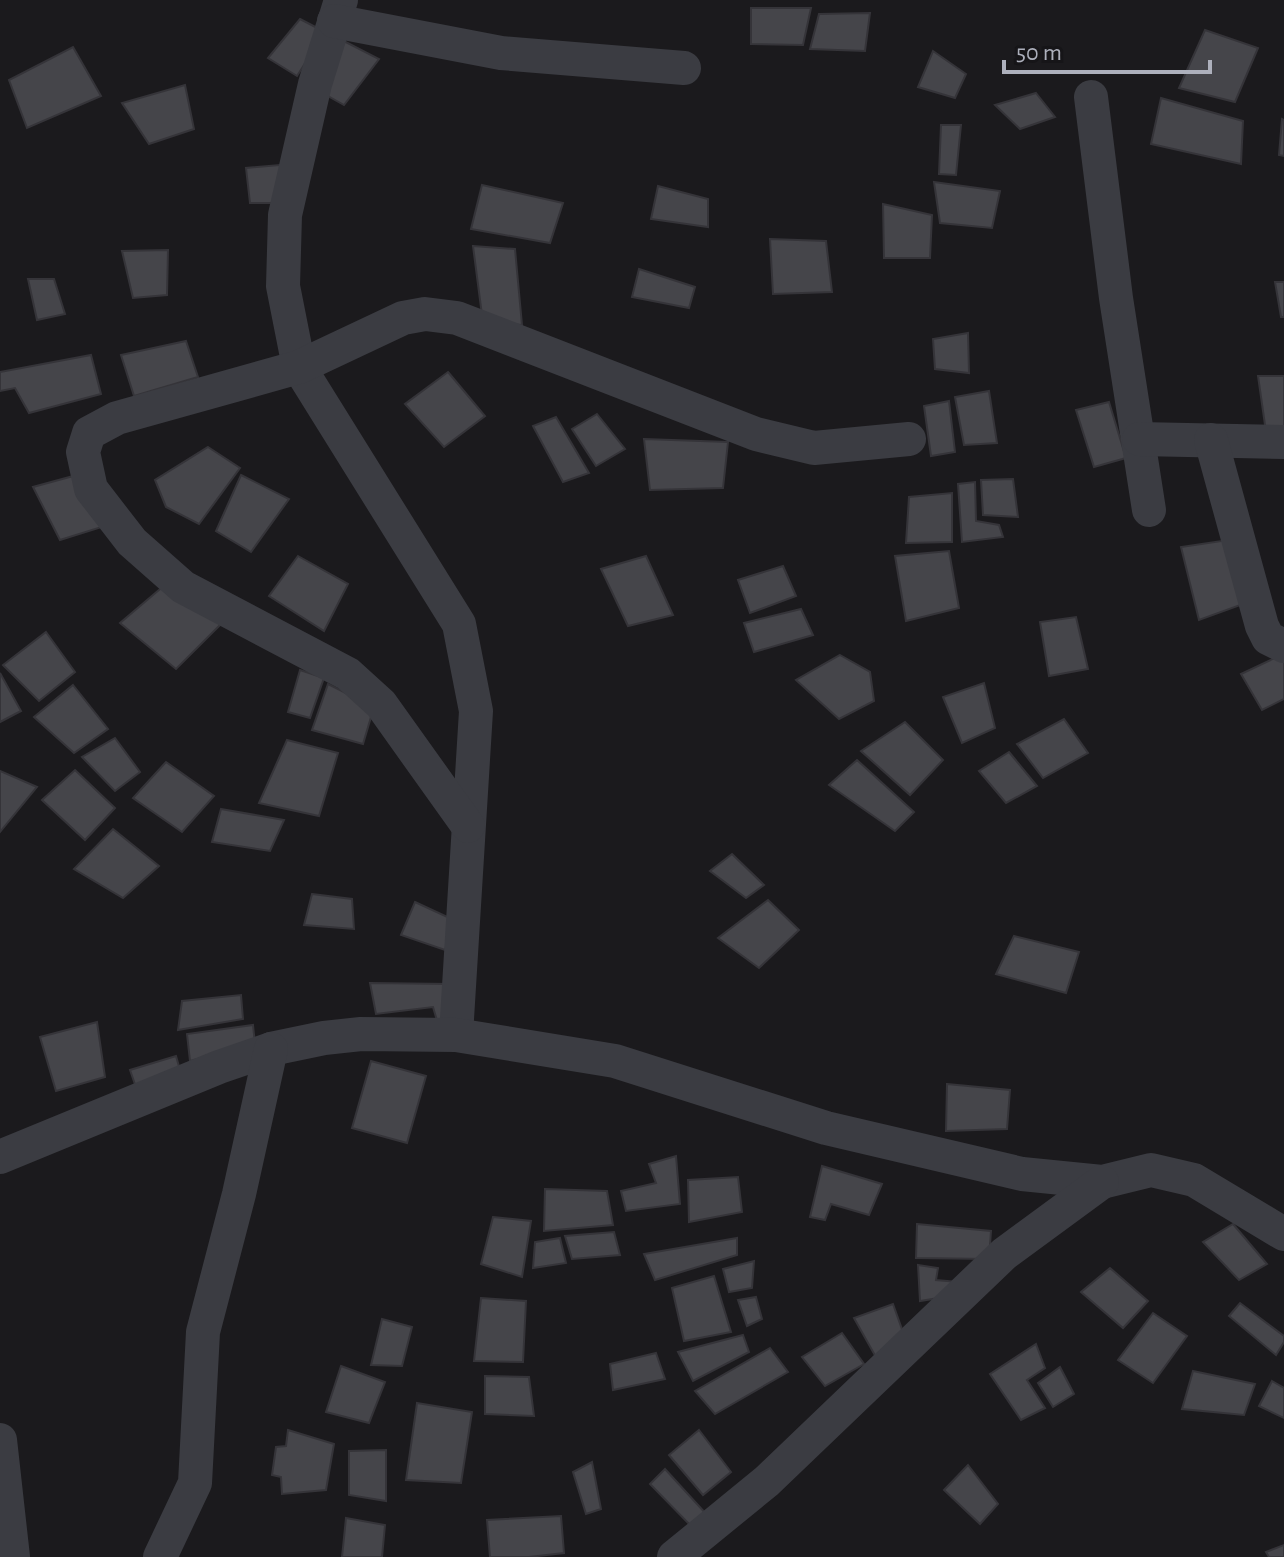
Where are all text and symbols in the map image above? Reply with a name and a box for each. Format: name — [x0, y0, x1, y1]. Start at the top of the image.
scale bar — [1004, 24, 1210, 74]
text: 50 m — [1016, 41, 1062, 65]

